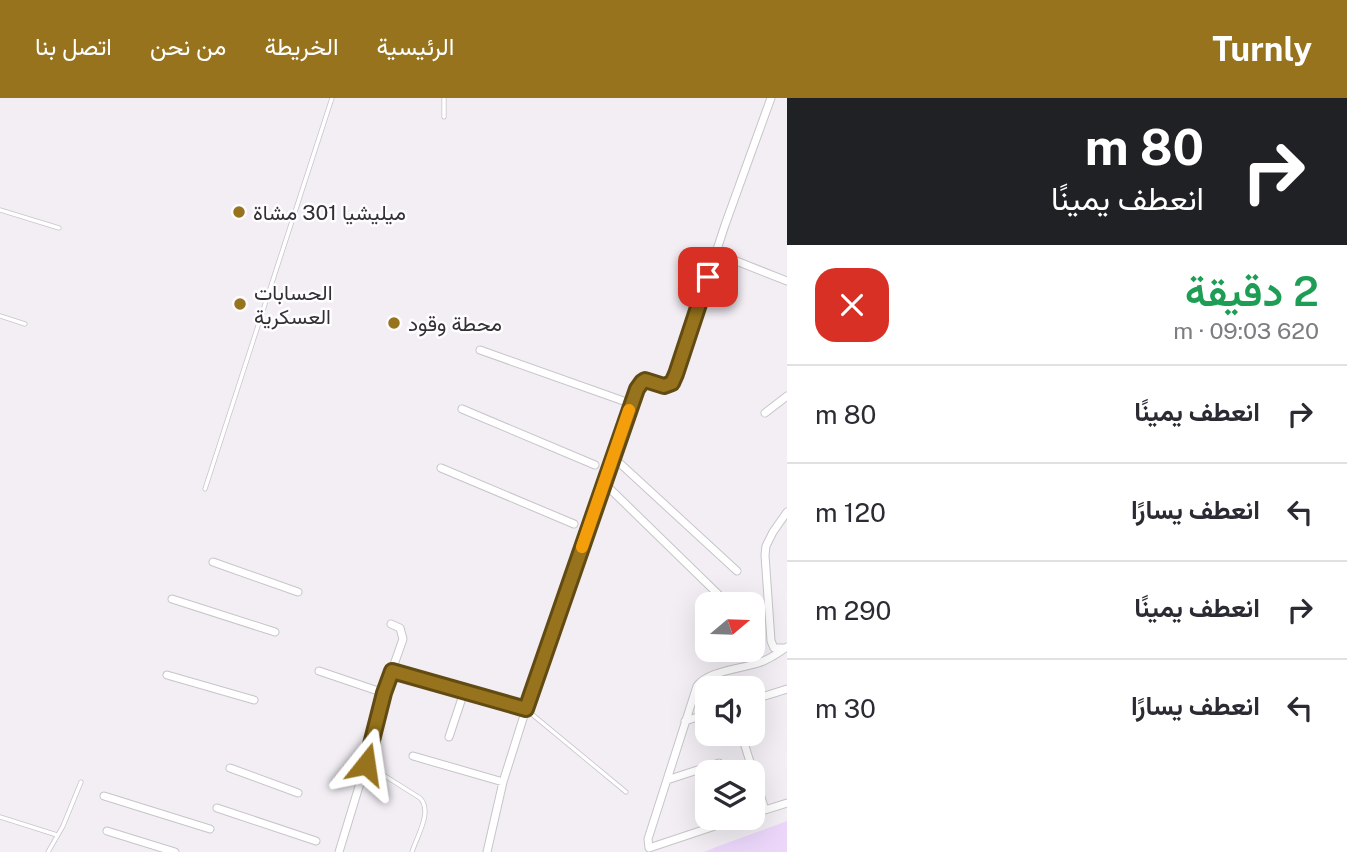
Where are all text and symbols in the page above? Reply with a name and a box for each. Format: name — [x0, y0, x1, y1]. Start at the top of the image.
text: Turnly — [1212, 30, 1312, 68]
text: اتصل بنا — [35, 32, 112, 60]
text: من نحن — [150, 32, 226, 60]
text: الخريطة — [264, 32, 339, 60]
text: الرئيسية — [377, 32, 454, 60]
text: 80 m — [1085, 118, 1204, 176]
icon: right — [1228, 126, 1319, 217]
text: انعطف يمينًا — [1051, 180, 1204, 217]
place label: ميليشيا 301 مشاة — [253, 200, 406, 225]
marker: ميليشيا 301 مشاة — [231, 204, 247, 220]
pin — [678, 247, 738, 307]
icon: arrive — [689, 258, 727, 296]
text: 2 دقيقة — [1185, 266, 1319, 315]
button: close — [815, 268, 889, 342]
place label: الحسابات العسكرية — [254, 280, 333, 330]
marker: الحسابات العسكرية — [232, 296, 248, 312]
place label: محطة وقود — [408, 311, 502, 337]
marker: محطة وقود — [386, 315, 402, 331]
text: 620 m · 09:03 — [1173, 317, 1319, 344]
icon: right — [1281, 395, 1319, 433]
text: انعطف يمينًا — [1134, 396, 1260, 427]
text: 80 m — [815, 399, 876, 430]
icon: left — [1281, 493, 1319, 531]
text: انعطف يسارًا — [1131, 494, 1260, 525]
text: 120 m — [815, 497, 886, 528]
icon: right — [1281, 591, 1319, 629]
north arrow — [695, 592, 765, 662]
map controls — [695, 592, 765, 830]
text: انعطف يمينًا — [1134, 592, 1260, 623]
text: 290 m — [815, 595, 891, 626]
button: sound — [695, 676, 765, 746]
icon: left — [1281, 689, 1319, 727]
text: انعطف يسارًا — [1131, 690, 1260, 721]
text: 30 m — [815, 693, 876, 724]
position arrow — [329, 727, 403, 801]
button: layers — [695, 760, 765, 830]

